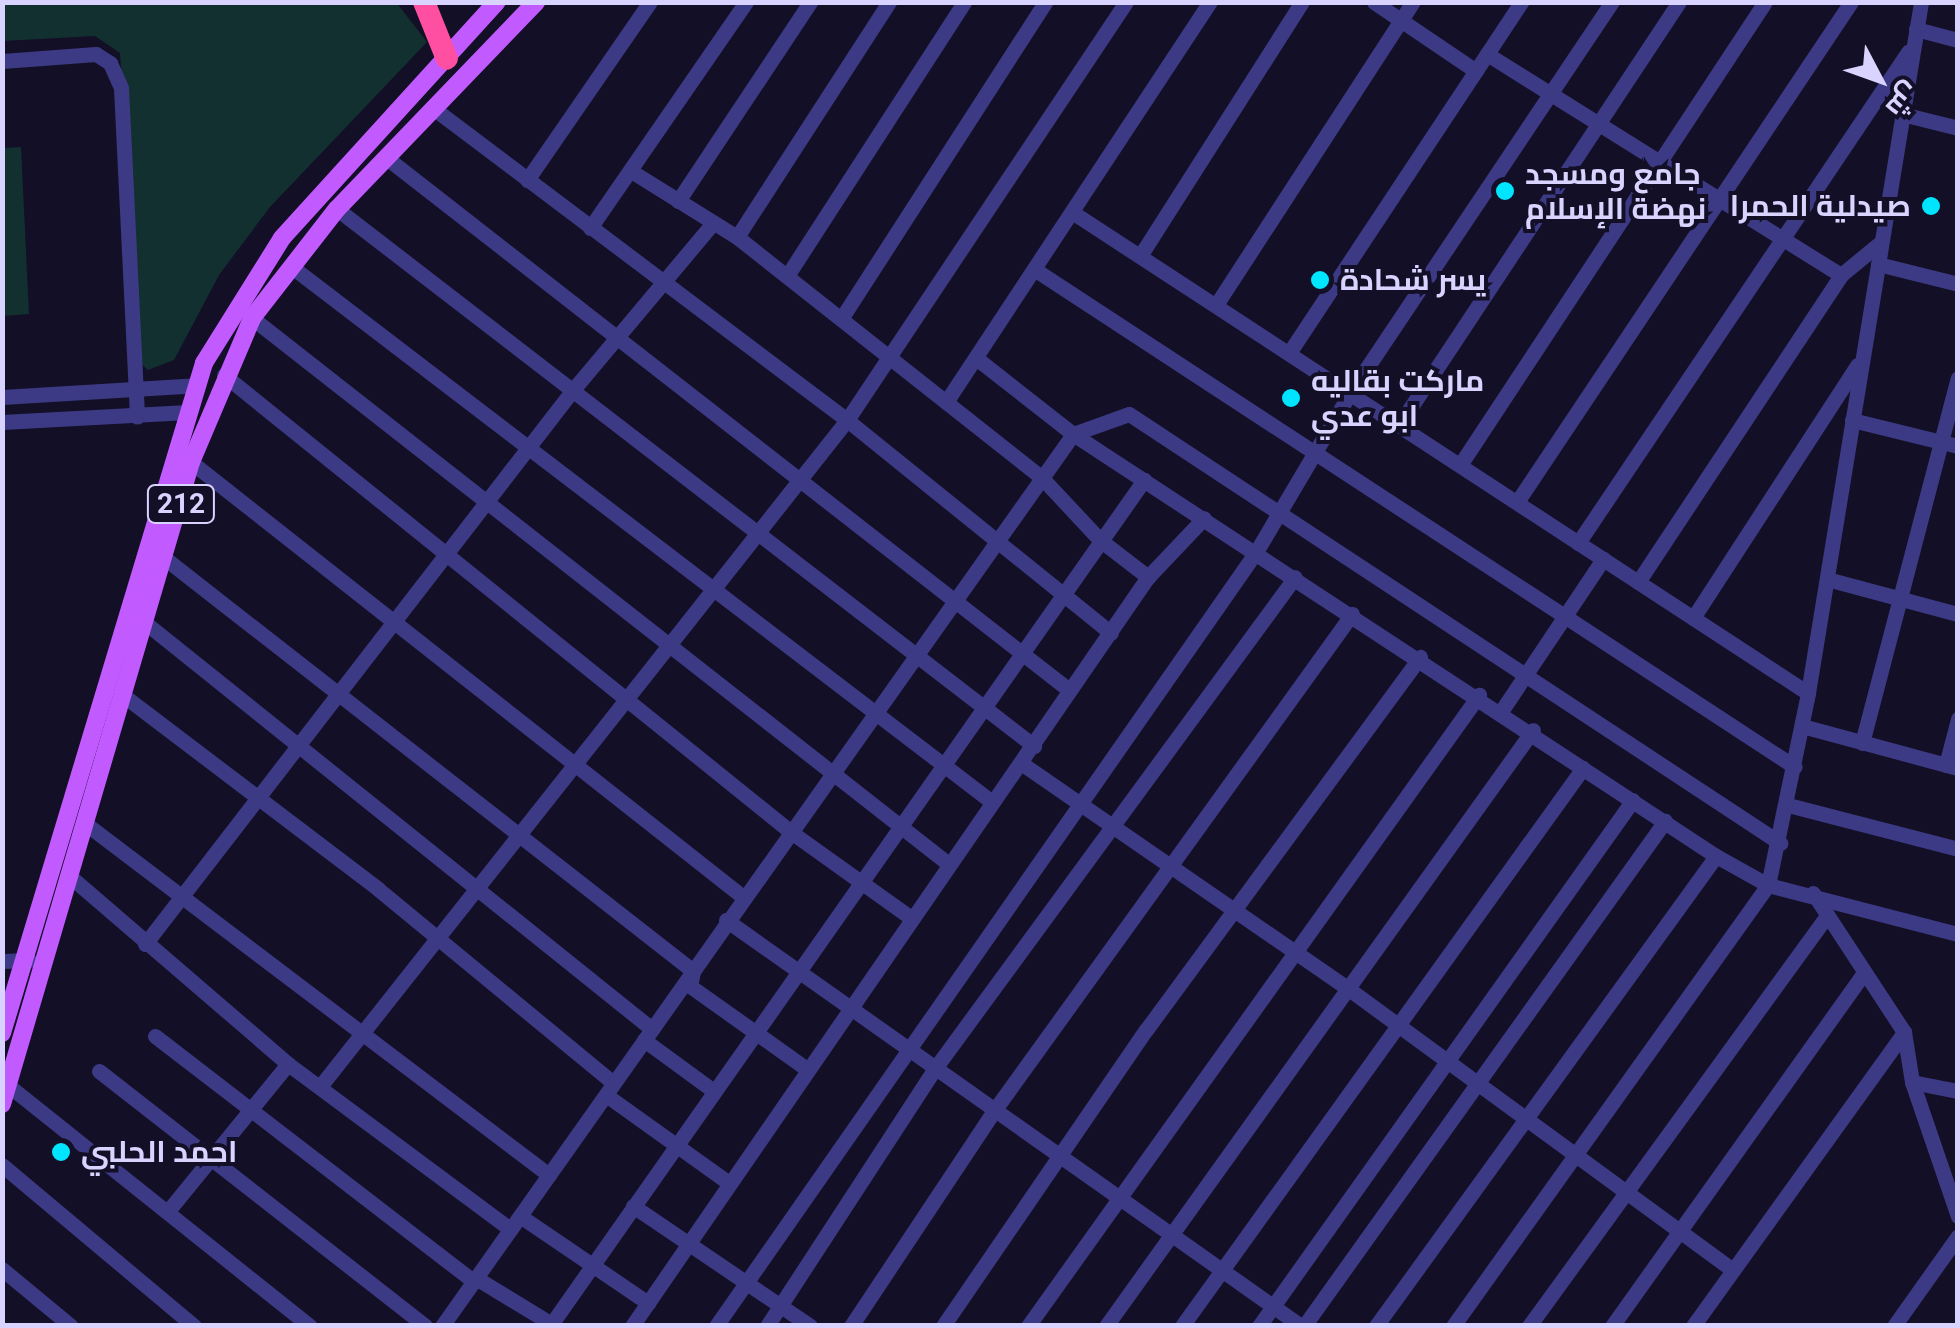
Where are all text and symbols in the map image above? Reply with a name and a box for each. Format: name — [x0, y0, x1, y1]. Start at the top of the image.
north arrow — [1830, 30, 1930, 130]
text: ش — [1879, 76, 1927, 124]
place label: جامع ومسجد نهضة الإسلام — [1525, 156, 1706, 226]
marker: جامع ومسجد نهضة الإسلام — [1494, 180, 1516, 202]
place label: صيدلية الحمرا — [1730, 188, 1911, 224]
marker: صيدلية الحمرا — [1920, 195, 1942, 217]
place label: يسر شحادة — [1340, 262, 1486, 298]
marker: يسر شحادة — [1309, 269, 1331, 291]
place label: ماركت بقاليه ابو عدي — [1311, 363, 1484, 434]
marker: ماركت بقاليه ابو عدي — [1280, 387, 1302, 409]
road number: 212 — [146, 481, 216, 527]
place label: احمد الحلبي — [81, 1134, 237, 1170]
marker: احمد الحلبي — [50, 1141, 72, 1163]

